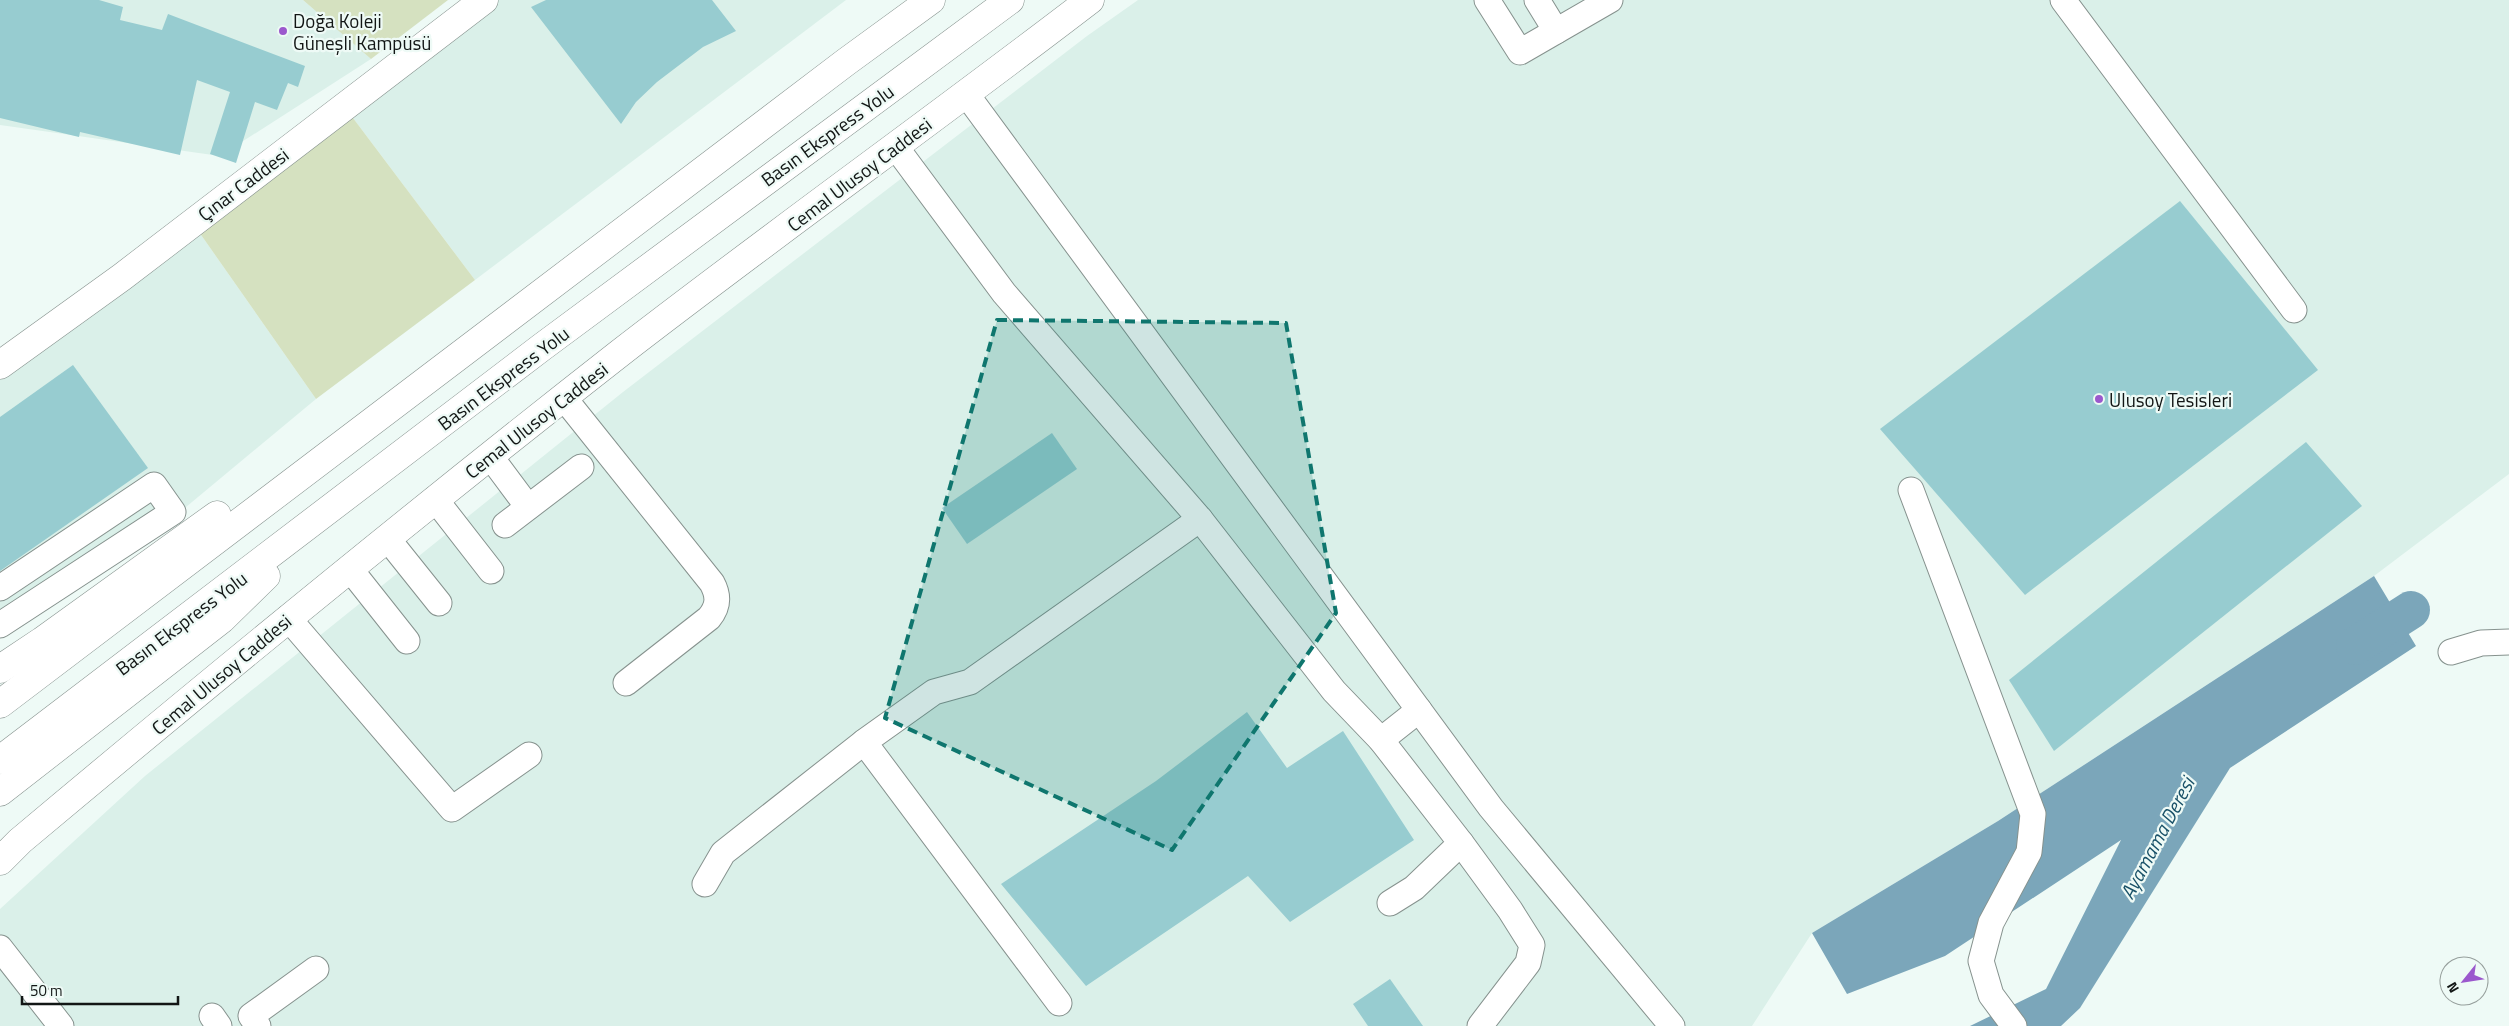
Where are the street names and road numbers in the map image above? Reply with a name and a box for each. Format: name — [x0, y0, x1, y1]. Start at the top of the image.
street label: Basın Ekspress Yolu — [754, 77, 900, 193]
street label: Cemal Ulusoy Caddesi — [780, 110, 938, 238]
street label: Çınar Caddesi — [191, 140, 295, 228]
street label: Basın Ekspress Yolu — [431, 319, 575, 437]
street label: Cemal Ulusoy Caddesi — [458, 355, 614, 485]
street label: Basın Ekspress Yolu — [109, 564, 253, 682]
street label: Cemal Ulusoy Caddesi — [145, 607, 297, 741]

